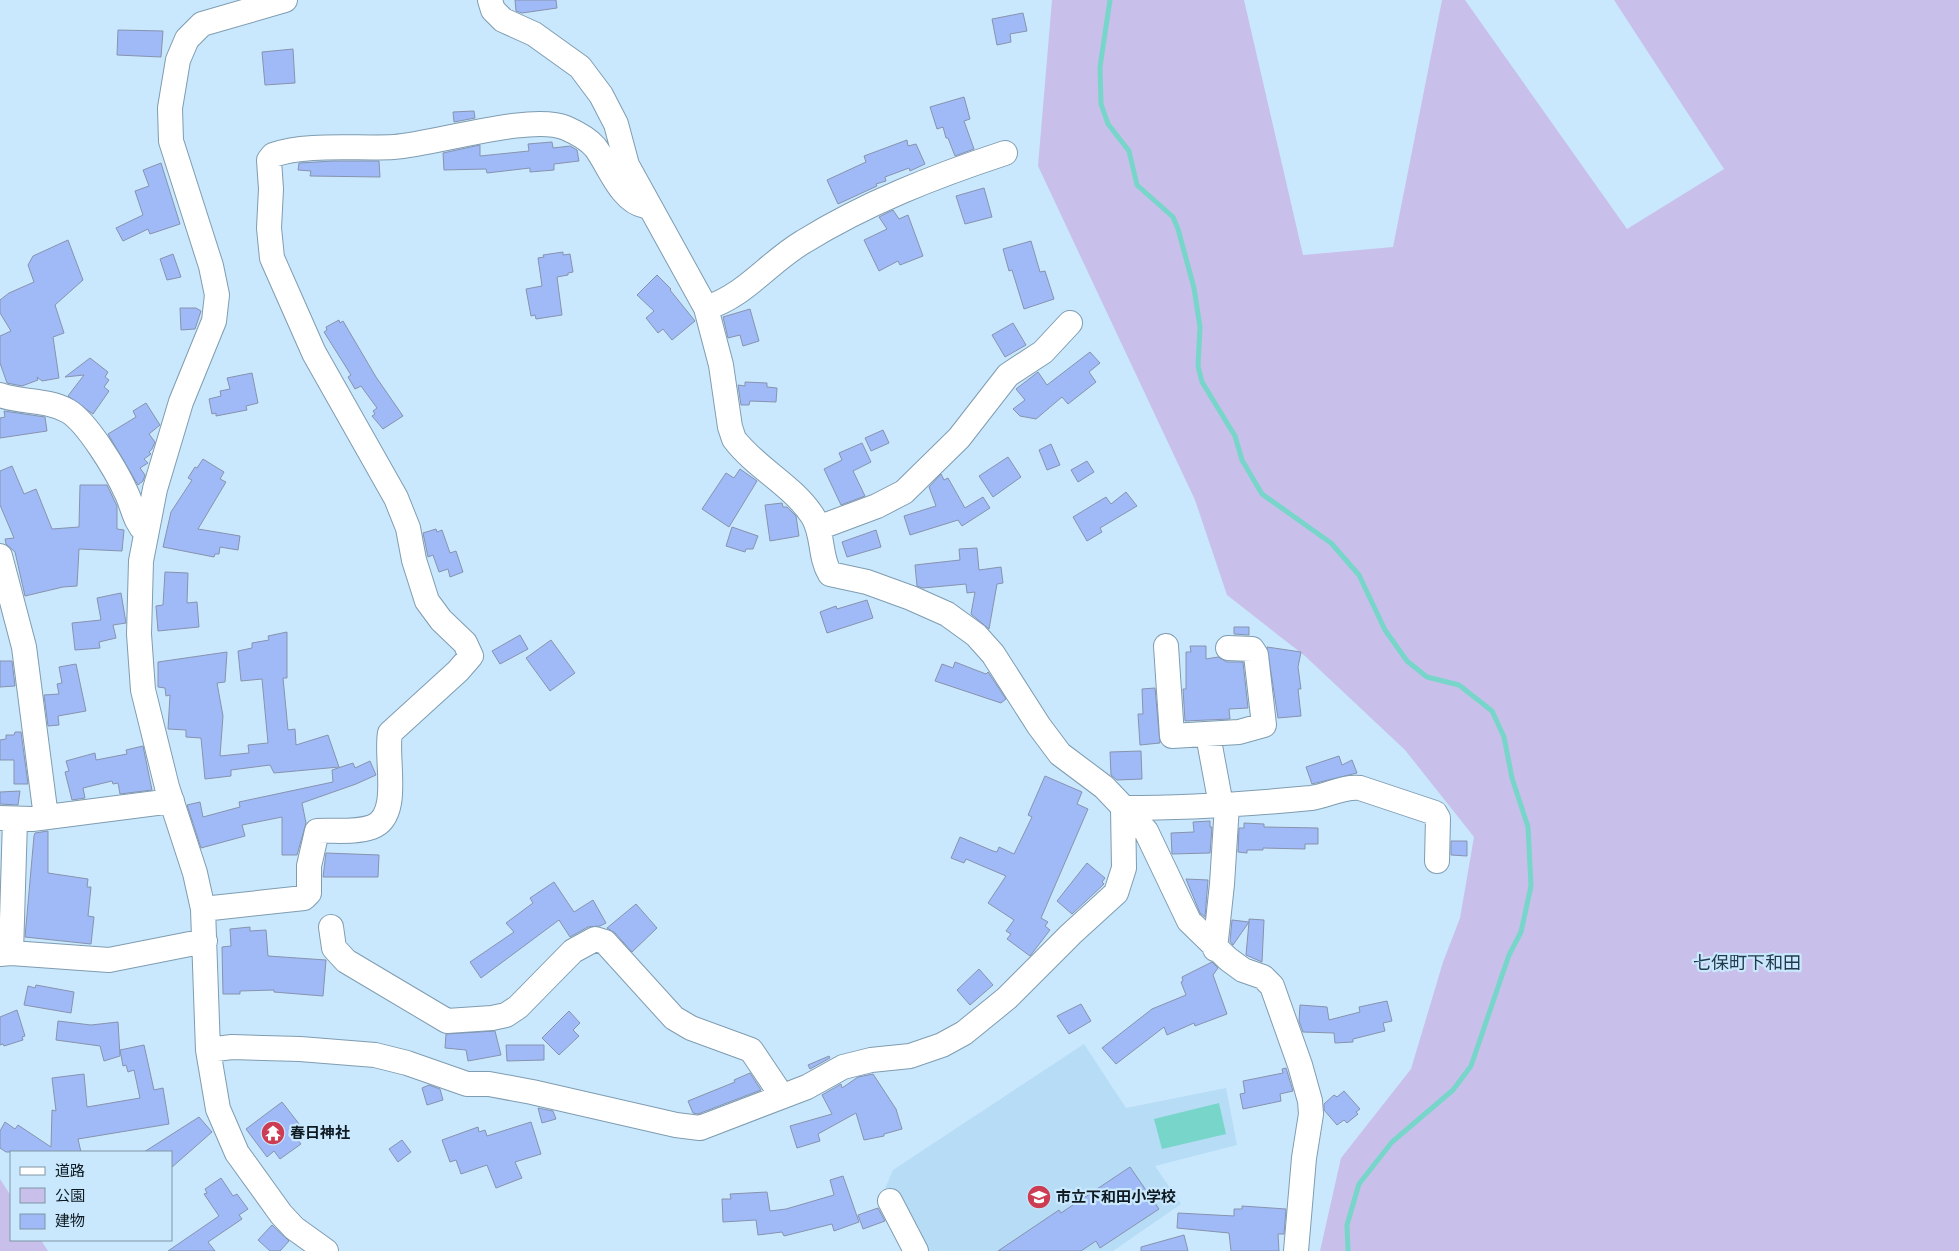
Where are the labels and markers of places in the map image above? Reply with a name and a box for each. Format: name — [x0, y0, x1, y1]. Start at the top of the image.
temple icon: 春日神社 — [260, 1120, 286, 1146]
place label: 春日神社 — [290, 1124, 350, 1143]
school or university icon: 市立下和田小学校 — [1026, 1184, 1052, 1210]
place label: 市立下和田小学校 — [1056, 1188, 1176, 1207]

